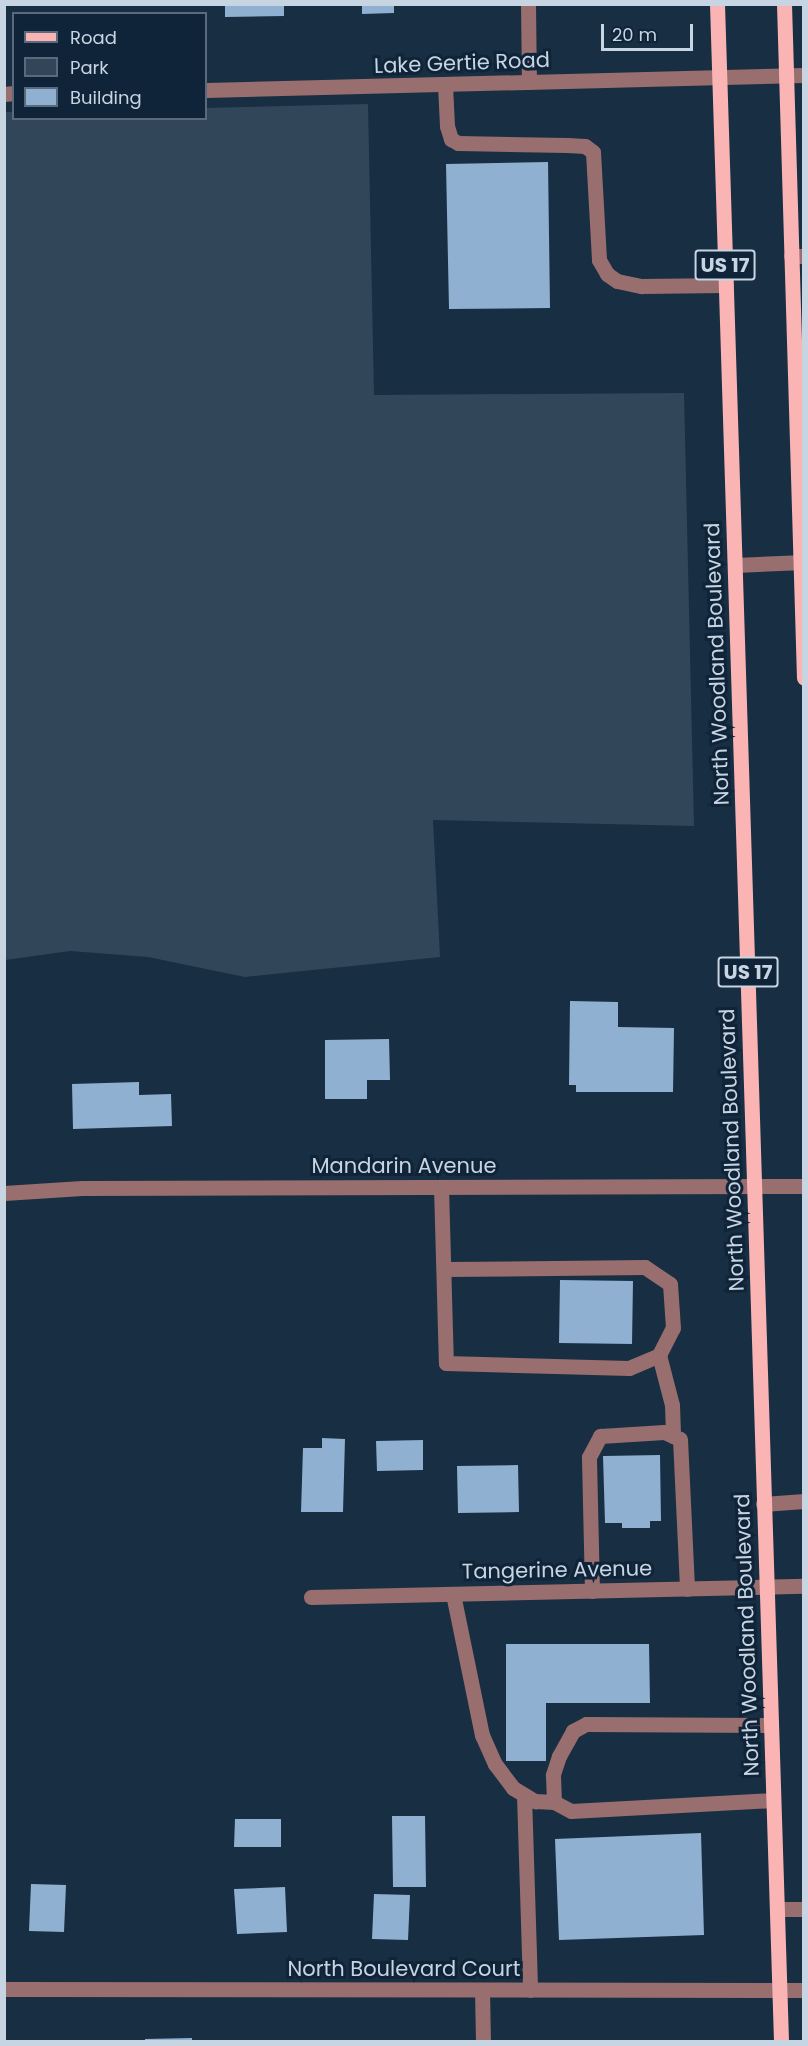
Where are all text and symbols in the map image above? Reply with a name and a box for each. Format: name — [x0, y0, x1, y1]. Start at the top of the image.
legend — [12, 12, 207, 120]
scale bar — [604, 12, 696, 50]
text: 20 m — [612, 22, 657, 47]
text: Road — [70, 25, 117, 50]
street label: Lake Gertie Road — [374, 47, 550, 79]
text: Park — [70, 55, 109, 80]
text: Building — [70, 85, 142, 110]
road number: US 17 — [694, 248, 756, 282]
street label: North Woodland Boulevard — [699, 522, 735, 806]
road number: US 17 — [716, 955, 780, 989]
street label: North Woodland Boulevard — [714, 1008, 750, 1292]
street label: Mandarin Avenue — [311, 1153, 497, 1179]
street label: North Woodland Boulevard — [729, 1493, 765, 1777]
street label: Tangerine Avenue — [462, 1556, 652, 1584]
street label: North Boulevard Court — [288, 1956, 520, 1982]

